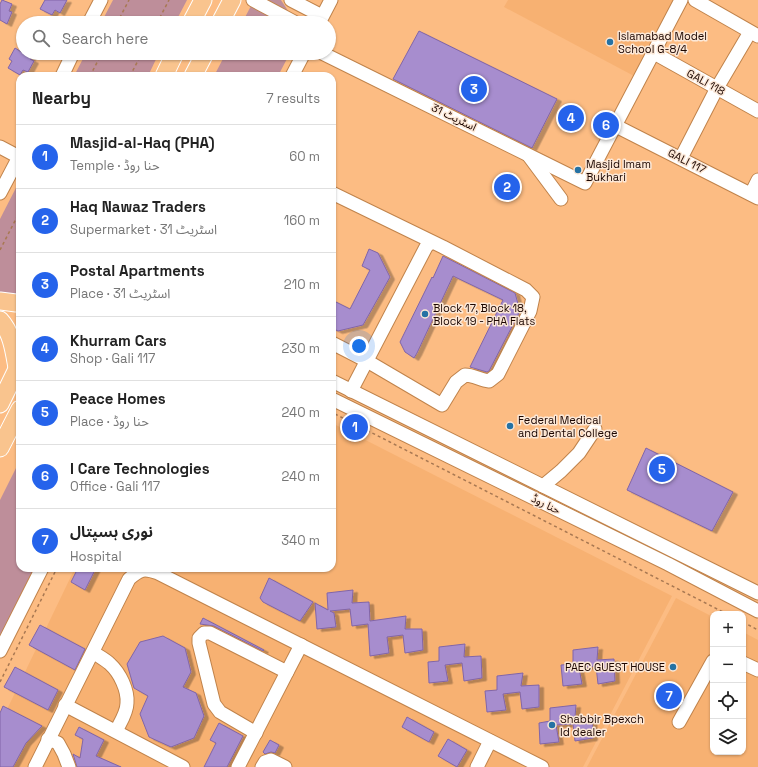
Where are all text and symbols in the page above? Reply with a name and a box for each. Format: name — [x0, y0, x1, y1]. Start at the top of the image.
search box — [16, 16, 336, 60]
icon: search — [30, 27, 52, 49]
text: Search here — [62, 29, 148, 48]
place label: Islamabad Model School G-8/4 — [618, 29, 707, 56]
marker: Islamabad Model School G-8/4 — [605, 37, 615, 47]
street label: GALI 118 — [684, 66, 728, 98]
pin: 3 — [461, 74, 487, 104]
text: Nearby — [32, 87, 91, 109]
text: 7 results — [266, 90, 320, 107]
street label: اسٹریٹ 31 — [429, 100, 479, 134]
pin: 4 — [558, 103, 584, 133]
pin: 6 — [593, 110, 619, 140]
text: Masjid-al-Haq (PHA) — [70, 133, 215, 152]
street label: GALI 117 — [666, 145, 708, 177]
text: 1 — [42, 148, 48, 165]
text: 60 m — [289, 148, 320, 165]
text: Temple · حنا روڈ — [70, 157, 160, 174]
place label: Masjid Imam Bukhari — [586, 157, 651, 184]
marker: Masjid Imam Bukhari — [573, 165, 583, 175]
pin: 2 — [494, 172, 520, 202]
text: Haq Nawaz Traders — [70, 197, 206, 216]
text: 2 — [41, 212, 49, 229]
text: 160 m — [284, 212, 320, 229]
text: Supermarket · اسٹریٹ 31 — [70, 221, 217, 238]
text: Postal Apartments — [70, 261, 205, 280]
text: 3 — [41, 276, 49, 293]
text: 210 m — [284, 276, 320, 293]
text: Place · اسٹریٹ 31 — [70, 285, 170, 302]
place label: Block 17, Block 18, Block 19 - PHA Flats — [433, 301, 536, 328]
marker: Block 17, Block 18, Block 19 - PHA Flats — [420, 309, 430, 319]
text: Khurram Cars — [70, 331, 167, 350]
your location — [349, 336, 369, 356]
text: 4 — [41, 340, 49, 357]
text: 230 m — [282, 340, 320, 357]
text: Shop · Gali 117 — [70, 350, 155, 367]
text: Peace Homes — [70, 389, 166, 408]
text: 5 — [41, 404, 49, 421]
text: 240 m — [282, 404, 320, 421]
pin: 1 — [342, 412, 368, 442]
text: Place · حنا روڈ — [70, 413, 149, 430]
place label: Federal Medical and Dental College — [518, 413, 618, 440]
marker: Federal Medical and Dental College — [505, 421, 515, 431]
pin: 5 — [649, 454, 675, 484]
text: I Care Technologies — [70, 459, 210, 478]
text: 6 — [41, 468, 49, 485]
text: 240 m — [282, 468, 320, 485]
text: Office · Gali 117 — [70, 478, 160, 495]
street label: حنا روڈ — [529, 491, 563, 517]
text: نوری ہسپتال — [70, 522, 153, 541]
text: 7 — [41, 532, 49, 549]
text: 340 m — [281, 532, 320, 549]
text: Hospital — [70, 548, 122, 565]
map controls — [710, 611, 746, 755]
button: + — [710, 611, 746, 647]
button: − — [710, 647, 746, 683]
place label: PAEC GUEST HOUSE — [565, 660, 665, 674]
marker: PAEC GUEST HOUSE — [668, 662, 678, 672]
pin: 7 — [656, 681, 682, 711]
button: locate — [710, 683, 746, 719]
place label: Shabbir Bpexch Id dealer — [560, 712, 644, 739]
button: layers — [710, 719, 746, 755]
marker: Shabbir Bpexch Id dealer — [547, 720, 557, 730]

